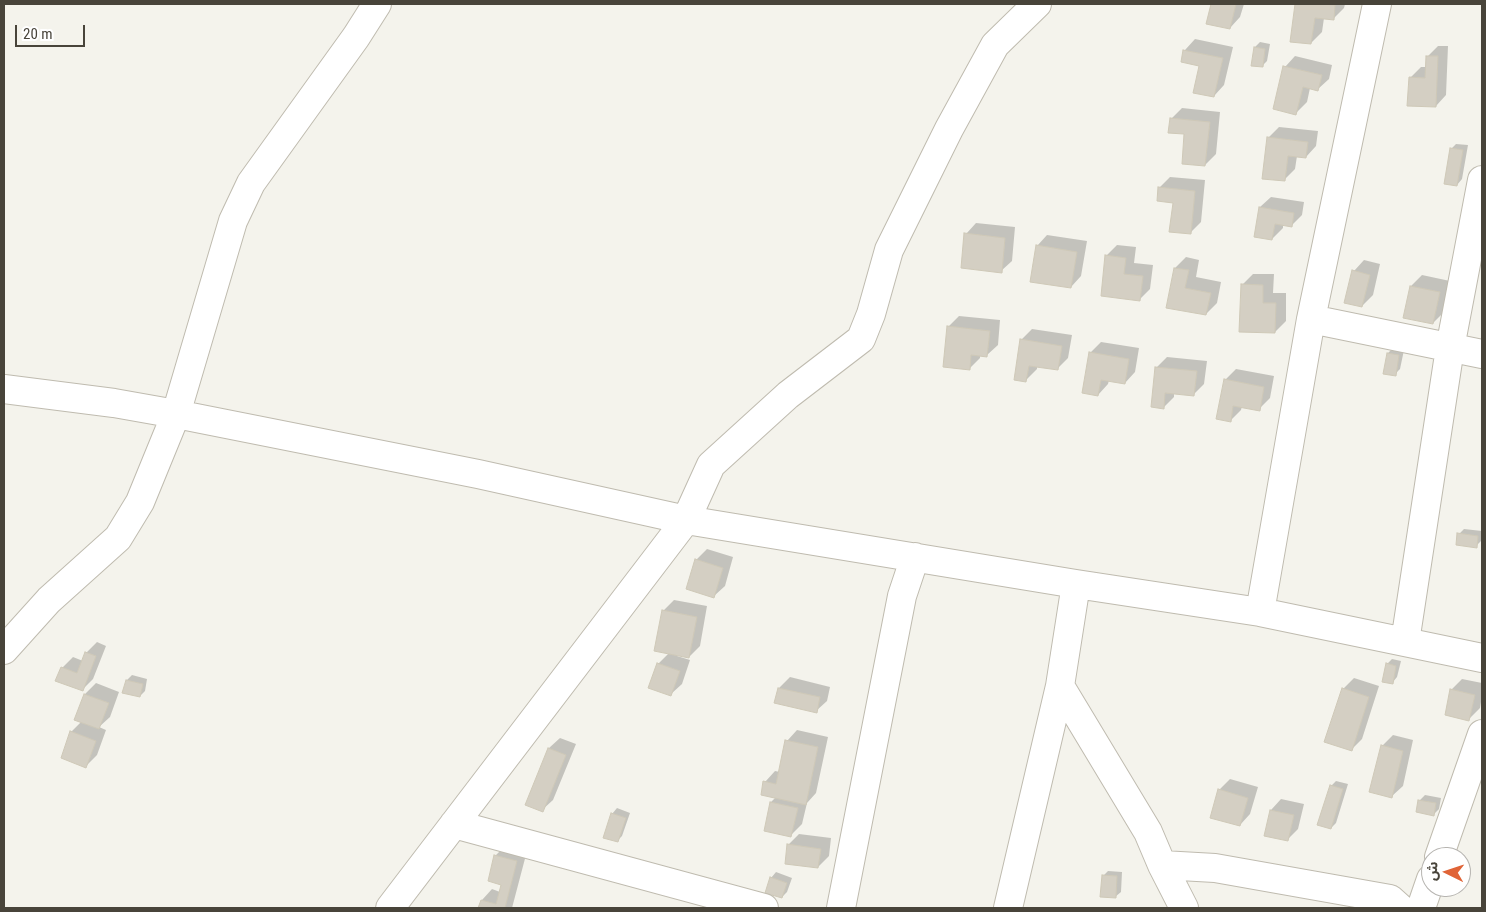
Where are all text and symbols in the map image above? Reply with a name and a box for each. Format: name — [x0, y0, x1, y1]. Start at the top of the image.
scale bar — [18, 15, 88, 47]
text: 20 m — [23, 25, 53, 43]
north arrow — [1421, 847, 1471, 897]
text: ش — [1423, 861, 1441, 881]

